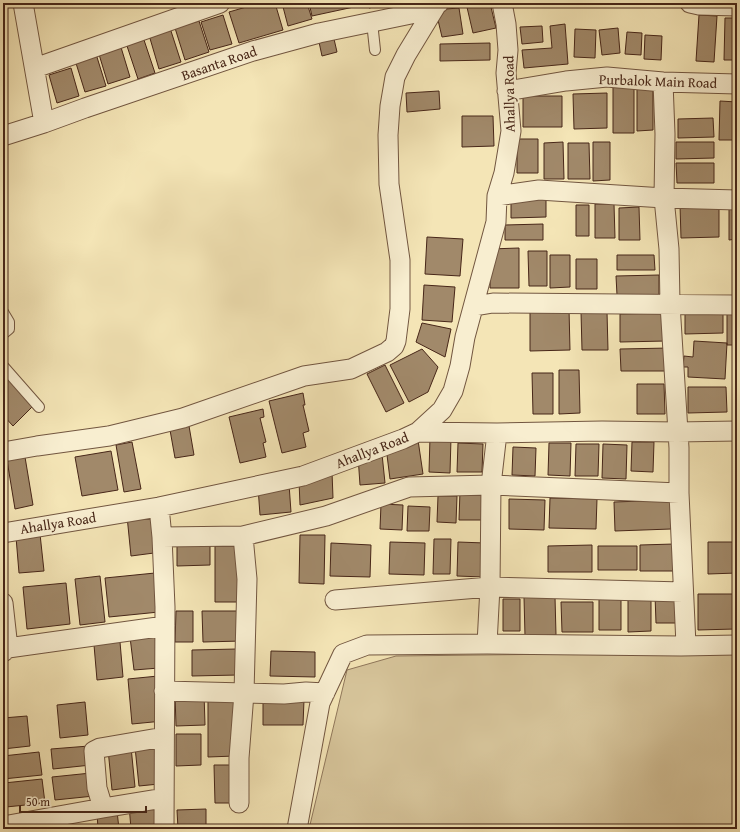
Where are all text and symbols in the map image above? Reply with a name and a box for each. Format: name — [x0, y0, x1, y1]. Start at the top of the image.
street label: Basanta Road — [179, 41, 260, 85]
street label: Ahallya Road — [498, 55, 520, 132]
street label: Purbalok Main Road — [599, 69, 718, 93]
street label: Ahallya Road — [333, 427, 412, 473]
street label: Ahallya Road — [19, 507, 98, 539]
scale bar — [20, 788, 146, 814]
text: 50 m — [26, 793, 50, 810]

